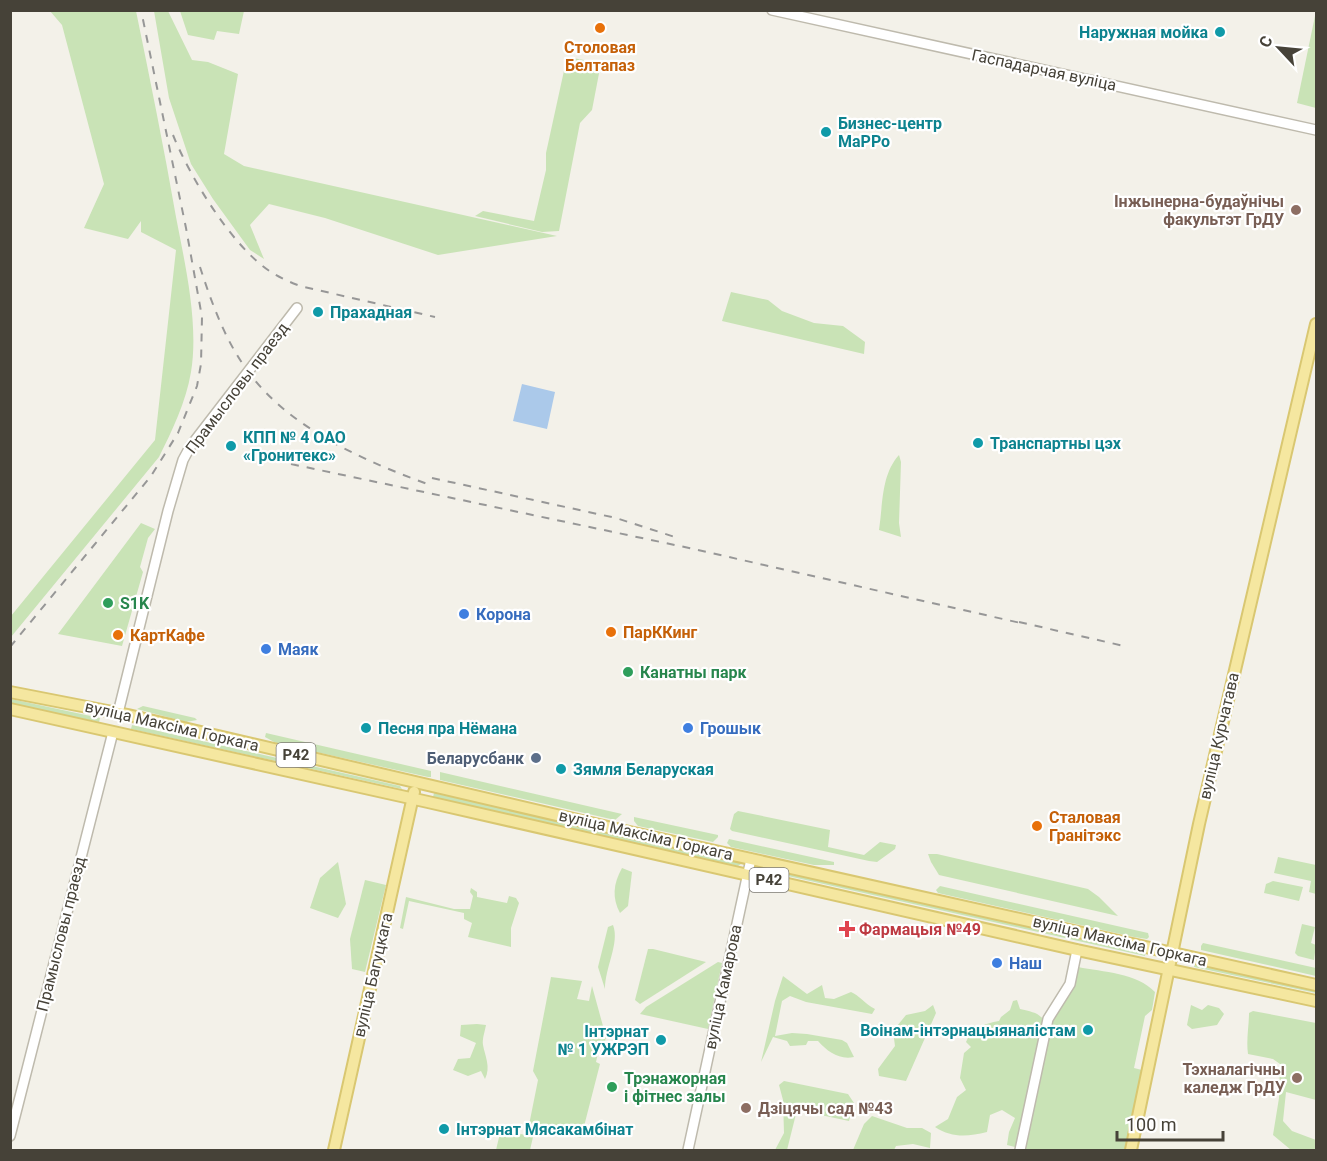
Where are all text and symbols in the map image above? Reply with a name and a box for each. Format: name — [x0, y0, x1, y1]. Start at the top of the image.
north arrow — [1249, 18, 1309, 78]
marker: Столовая Белтапаз — [593, 21, 607, 35]
place label: Наружная мойка — [1079, 23, 1208, 42]
marker: Наружная мойка — [1213, 25, 1227, 39]
text: С — [1255, 33, 1277, 51]
place label: Столовая Белтапаз — [564, 38, 636, 75]
street label: Гаспадарчая вуліца — [970, 45, 1118, 95]
place label: Бизнес-центр МаРРо — [838, 114, 942, 151]
marker: Бизнес-центр МаРРо — [819, 125, 833, 139]
place label: Інжынерна-будаўнічы факультэт ГрДУ — [1114, 192, 1284, 229]
marker: Інжынерна-будаўнічы факультэт ГрДУ — [1289, 203, 1303, 217]
place label: Прахадная — [330, 303, 412, 322]
marker: Прахадная — [311, 305, 325, 319]
street label: Прамысловы праезд — [182, 319, 293, 457]
place label: КПП № 4 ОАО «Гронитекс» — [243, 428, 346, 465]
place label: Транспартны цэх — [990, 434, 1122, 453]
marker: Транспартны цэх — [971, 436, 985, 450]
marker: КПП № 4 ОАО «Гронитекс» — [224, 439, 238, 453]
place label: S1K — [120, 594, 150, 613]
marker: S1K — [101, 596, 115, 610]
place label: Корона — [476, 605, 531, 624]
marker: Корона — [457, 607, 471, 621]
place label: ПарККинг — [623, 623, 698, 642]
marker: ПарККинг — [604, 625, 618, 639]
place label: КартКафе — [130, 626, 205, 645]
marker: КартКафе — [111, 628, 125, 642]
place label: Маяк — [278, 640, 320, 659]
marker: Маяк — [259, 642, 273, 656]
place label: Канатны парк — [640, 663, 747, 682]
marker: Канатны парк — [621, 665, 635, 679]
street label: вуліца Курчатава — [1195, 671, 1243, 801]
street label: вуліца Максіма Горкага — [83, 697, 261, 755]
place label: Песня пра Нёмана — [378, 719, 518, 738]
place label: Грошык — [700, 719, 762, 738]
marker: Песня пра Нёмана — [359, 721, 373, 735]
marker: Грошык — [681, 721, 695, 735]
road number: Р42 — [276, 743, 316, 767]
place label: Беларусбанк — [427, 749, 525, 768]
marker: Беларусбанк — [529, 751, 543, 765]
place label: Зямля Беларуская — [573, 760, 714, 779]
marker: Зямля Беларуская — [554, 762, 568, 776]
street label: вуліца Максіма Горкага — [557, 806, 735, 864]
place label: Сталовая Гранітэкс — [1049, 808, 1121, 845]
marker: Сталовая Гранітэкс — [1030, 819, 1044, 833]
street label: Прамысловы праезд — [33, 854, 90, 1013]
road number: Р42 — [750, 868, 788, 892]
street label: вуліца Багуцкага — [349, 911, 397, 1039]
street label: вуліца Максіма Горкага — [1031, 912, 1209, 970]
place label: Фармацыя №49 — [859, 920, 981, 939]
marker: Фармацыя №49 — [840, 922, 854, 936]
street label: вуліца Камарова — [700, 923, 746, 1051]
place label: Наш — [1009, 954, 1042, 973]
marker: Наш — [990, 956, 1004, 970]
place label: Воінам-інтэрнацыяналістам — [860, 1021, 1076, 1040]
place label: Інтэрнат № 1 УЖРЭП — [558, 1022, 649, 1059]
marker: Воінам-інтэрнацыяналістам — [1081, 1023, 1095, 1037]
marker: Інтэрнат № 1 УЖРЭП — [654, 1033, 668, 1047]
place label: Тэхналагічны каледж ГрДУ — [1182, 1060, 1285, 1097]
place label: Трэнажорная і фітнес залы — [624, 1069, 726, 1106]
marker: Тэхналагічны каледж ГрДУ — [1290, 1071, 1304, 1085]
marker: Трэнажорная і фітнес залы — [605, 1080, 619, 1094]
place label: Дзіцячы сад №43 — [758, 1099, 893, 1118]
marker: Дзіцячы сад №43 — [739, 1101, 753, 1115]
scale bar — [1117, 1104, 1224, 1142]
text: 100 m — [1126, 1114, 1177, 1135]
place label: Інтэрнат Мясакамбінат — [456, 1120, 633, 1139]
marker: Інтэрнат Мясакамбінат — [437, 1122, 451, 1136]

